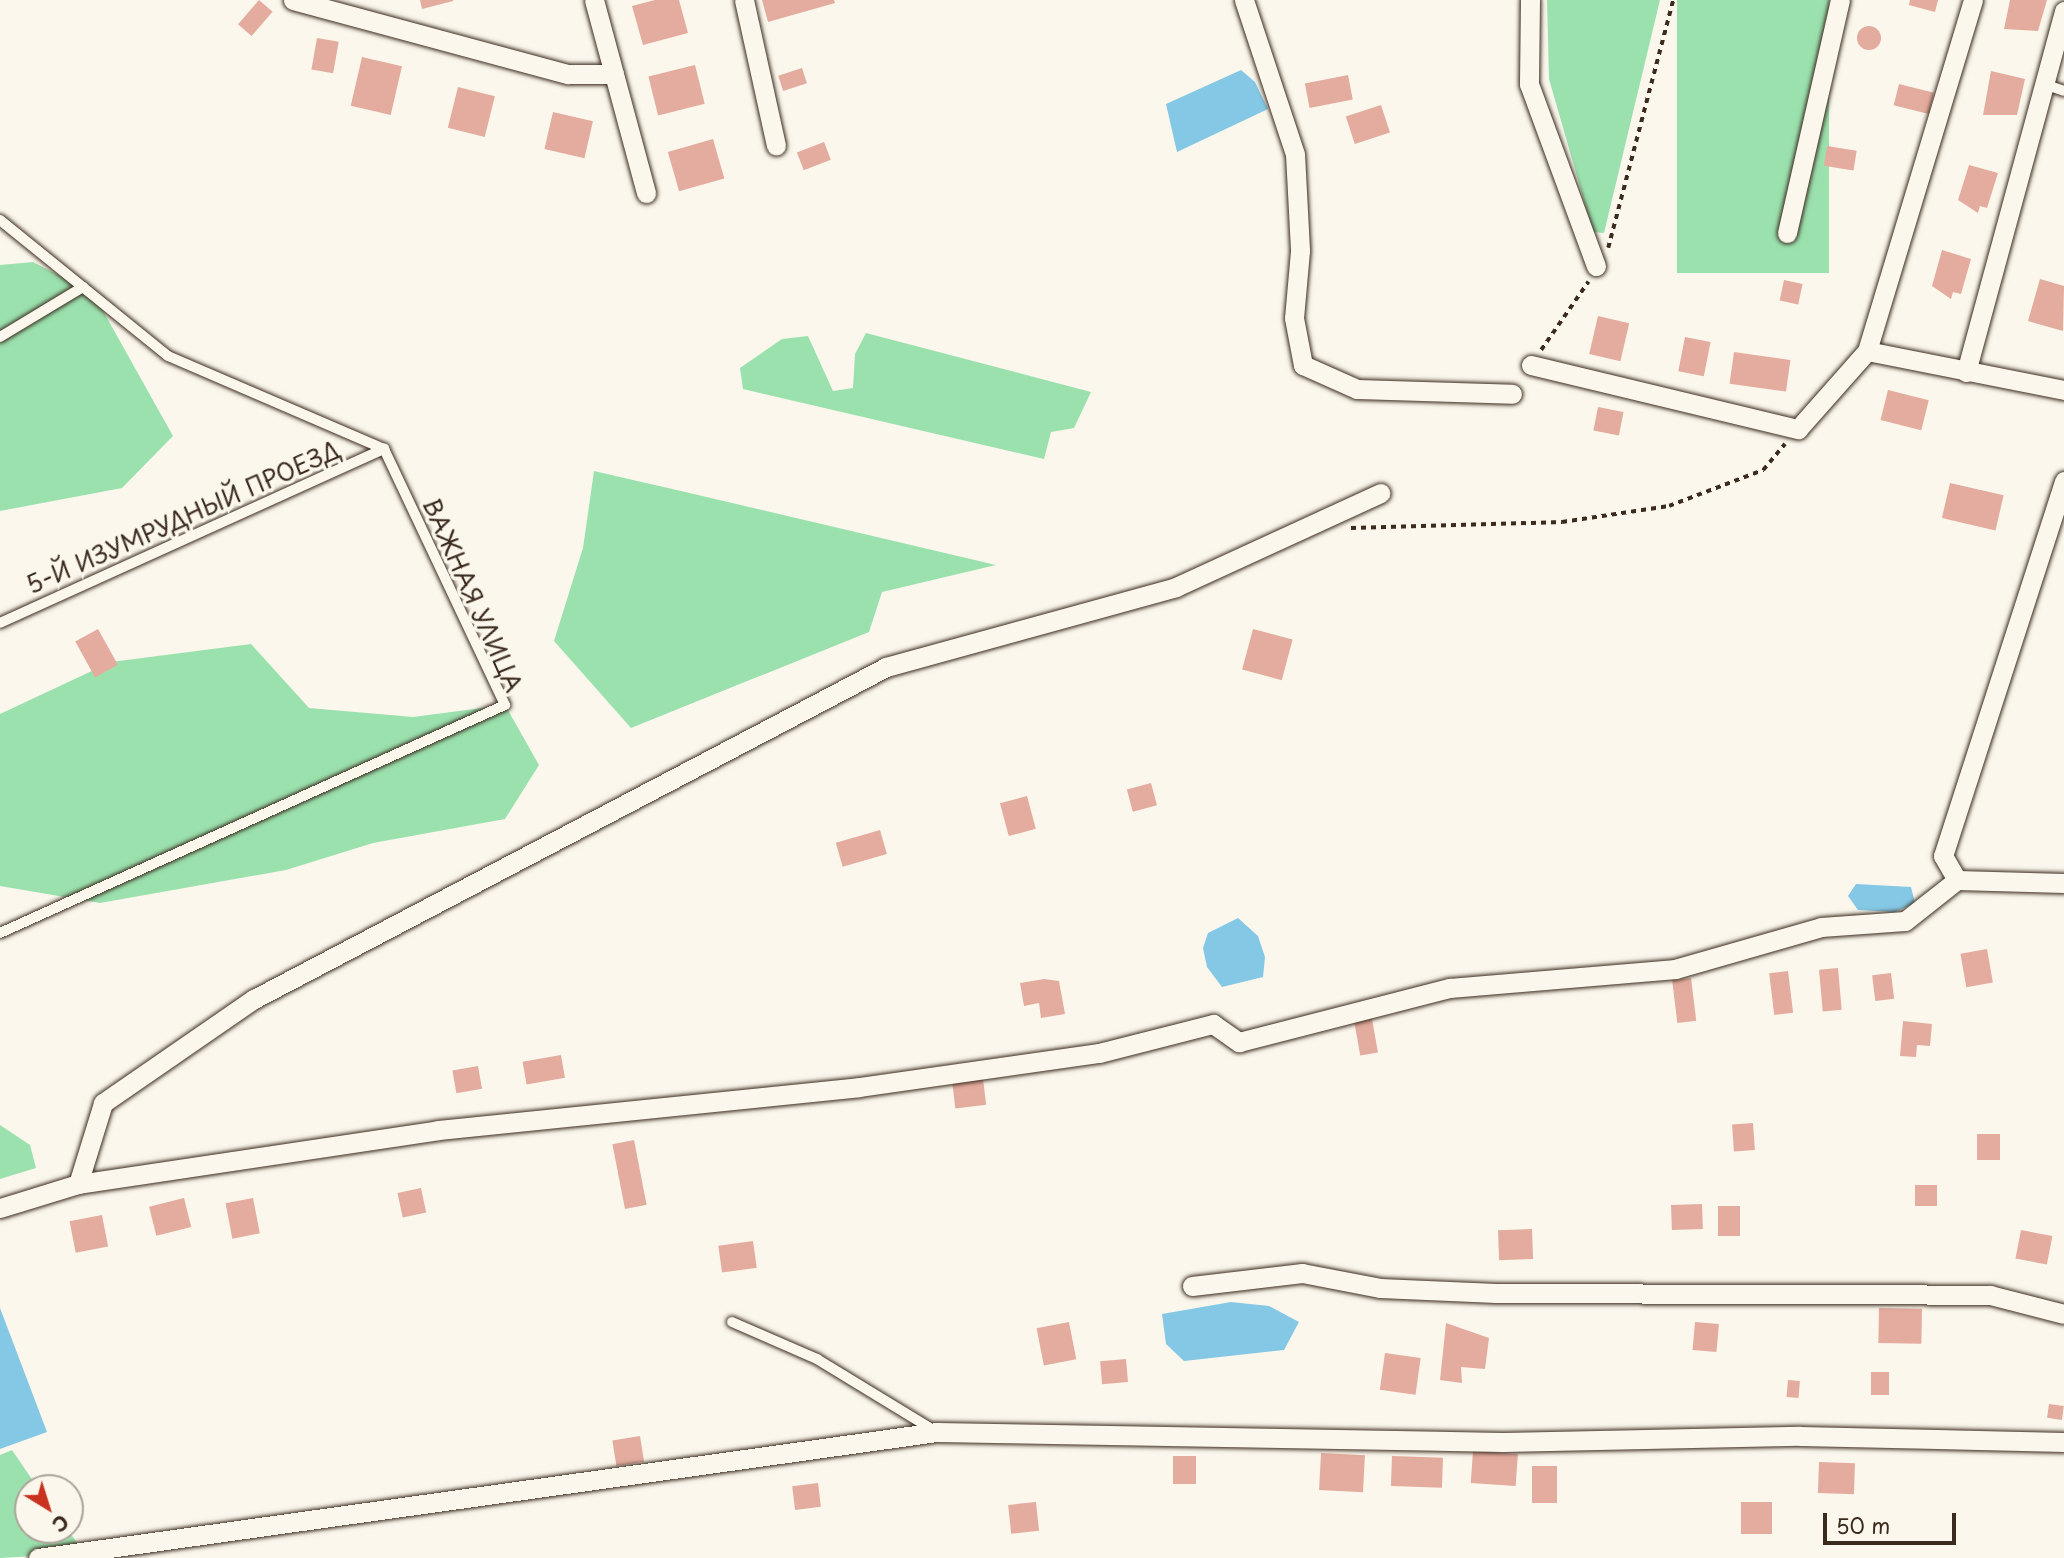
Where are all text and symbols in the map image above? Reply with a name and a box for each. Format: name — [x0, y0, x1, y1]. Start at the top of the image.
street label: 5-Й ИЗУМРУДНЫЙ ПРОЕЗД — [21, 435, 345, 599]
street label: ВАЖНАЯ УЛИЦА — [417, 494, 529, 696]
north arrow — [14, 1474, 84, 1544]
scale bar — [1826, 1498, 1959, 1542]
text: С — [46, 1509, 75, 1539]
text: 50 m — [1836, 1509, 1890, 1541]

